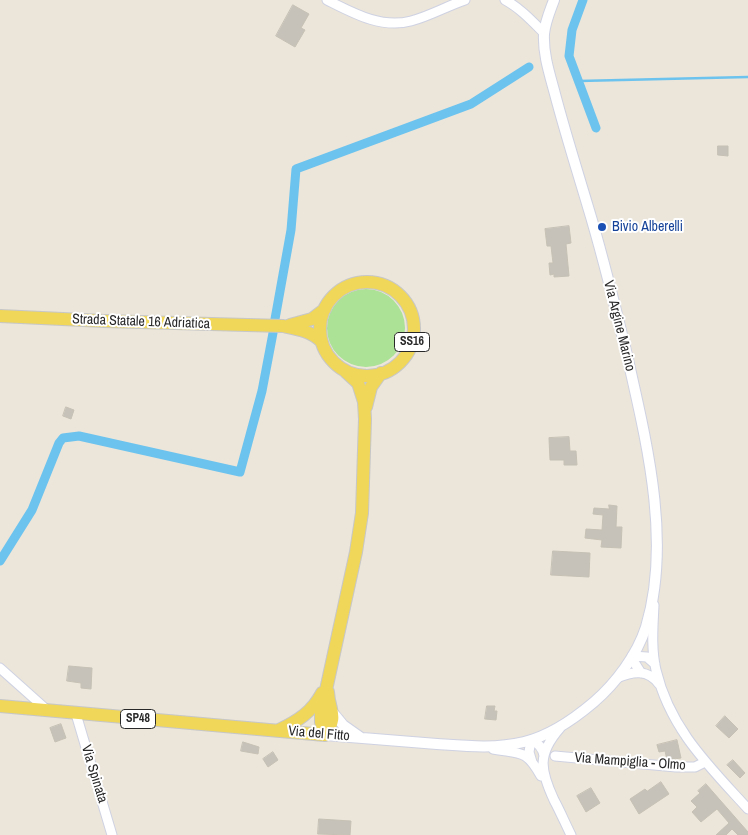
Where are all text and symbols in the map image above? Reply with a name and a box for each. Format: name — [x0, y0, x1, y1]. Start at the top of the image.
place label: Bivio Alberelli — [612, 219, 683, 235]
marker: Bivio Alberelli — [596, 221, 608, 233]
street label: Via Argine Marino — [600, 279, 638, 373]
street label: Strada Statale 16 Adriatica — [72, 311, 210, 333]
road number: SS16 — [394, 332, 430, 352]
road number: SP48 — [120, 710, 156, 729]
street label: Via del Fitto — [288, 723, 350, 745]
street label: Via Spinata — [77, 743, 111, 805]
street label: Via Mampiglia - Olmo — [574, 750, 686, 774]

